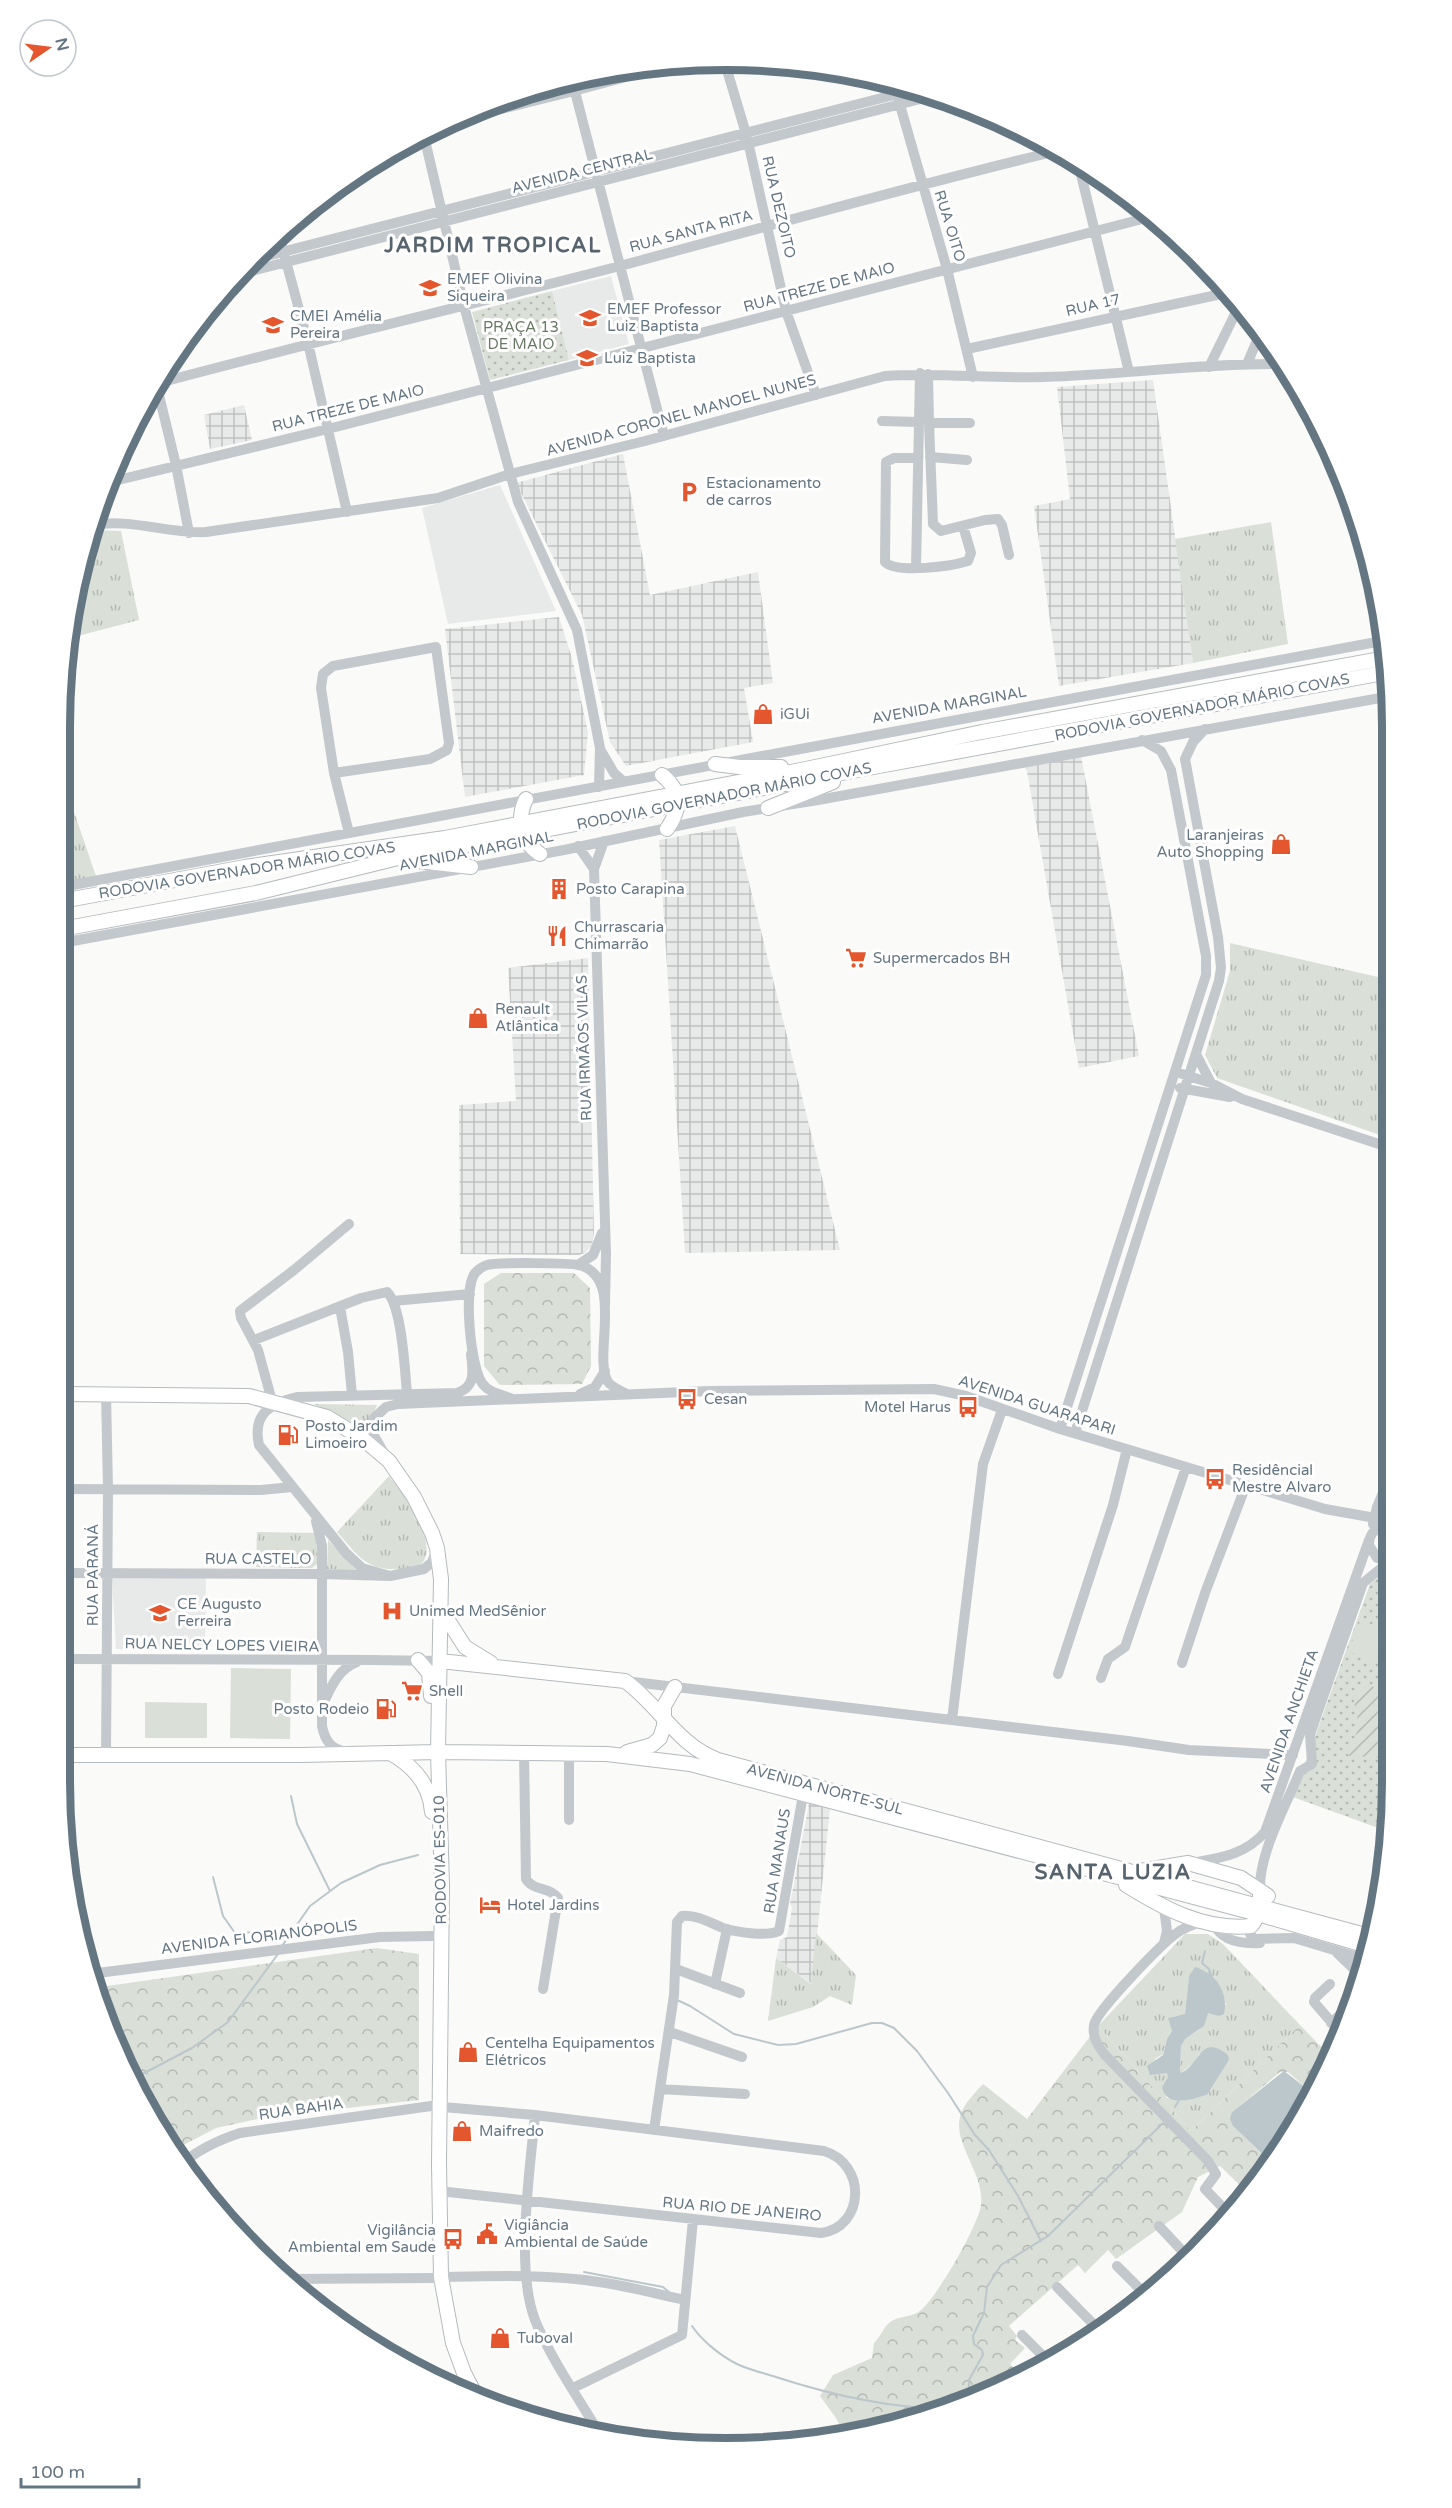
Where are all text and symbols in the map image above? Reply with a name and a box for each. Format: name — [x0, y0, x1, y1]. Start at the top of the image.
north arrow — [18, 18, 78, 78]
text: N — [50, 36, 73, 53]
street label: AVENIDA CENTRAL — [510, 145, 655, 197]
street label: RUA DEZOITO — [758, 154, 800, 260]
street label: RUA OITO — [931, 188, 969, 264]
street label: RUA SANTA RITA — [627, 206, 755, 256]
district label: JARDIM TROPICAL — [383, 233, 602, 258]
street label: RUA TREZE DE MAIO — [741, 258, 897, 316]
place label: EMEF Olivina Siqueira — [447, 270, 542, 305]
school or university icon: EMEF Olivina Siqueira — [418, 276, 442, 300]
street label: RUA 17 — [1064, 290, 1122, 320]
place label: EMEF Professor Luiz Baptista — [607, 300, 721, 335]
school or university icon: EMEF Professor Luiz Baptista — [578, 306, 602, 330]
place label: CMEI Amélia Pereira — [290, 307, 382, 342]
school or university icon: CMEI Amélia Pereira — [261, 313, 285, 337]
park label: PRAÇA 13 DE MAIO — [483, 318, 559, 353]
school or university icon: Luiz Baptista — [575, 346, 599, 370]
place label: Luiz Baptista — [604, 349, 696, 367]
street label: AVENIDA CORONEL MANOEL NUNES — [544, 370, 818, 460]
street label: RUA TREZE DE MAIO — [270, 380, 426, 436]
place label: Estacionamento de carros — [706, 474, 821, 509]
parking icon: Estacionamento de carros — [677, 480, 701, 504]
street label: RODOVIA GOVERNADOR MÁRIO COVAS — [1053, 670, 1351, 744]
street label: AVENIDA MARGINAL — [870, 682, 1028, 727]
shop icon: iGUi — [751, 702, 775, 726]
place label: iGUi — [780, 705, 810, 723]
street label: RODOVIA GOVERNADOR MÁRIO COVAS — [575, 759, 873, 833]
place label: Laranjeiras Auto Shopping — [1157, 826, 1264, 861]
street label: AVENIDA MARGINAL — [397, 827, 555, 875]
shop icon: Laranjeiras Auto Shopping — [1269, 832, 1293, 856]
street label: RODOVIA GOVERNADOR MÁRIO COVAS — [97, 838, 397, 902]
building icon: Posto Carapina — [547, 877, 571, 901]
place label: Posto Carapina — [576, 880, 685, 898]
place label: Churrascaria Chimarrão — [574, 918, 664, 953]
restaurant icon: Churrascaria Chimarrão — [545, 924, 569, 948]
supermarket icon: Supermercados BH — [844, 946, 868, 970]
place label: Supermercados BH — [873, 949, 1011, 967]
street label: RUA IRMÃOS VILAS — [572, 975, 596, 1121]
place label: Renault Atlântica — [495, 1000, 559, 1035]
shop icon: Renault Atlântica — [466, 1006, 490, 1030]
street label: AVENIDA GUARAPARI — [956, 1371, 1118, 1439]
bus stop icon: Cesan — [675, 1387, 699, 1411]
place label: Cesan — [704, 1390, 747, 1408]
bus stop icon: Motel Harus — [956, 1395, 980, 1419]
place label: Motel Harus — [864, 1398, 951, 1416]
place label: Posto Jardim Limoeiro — [305, 1417, 398, 1452]
fuel station icon: Posto Jardim Limoeiro — [276, 1423, 300, 1447]
place label: Residêncial Mestre Alvaro — [1232, 1461, 1331, 1496]
bus stop icon: Residêncial Mestre Alvaro — [1203, 1467, 1227, 1491]
street label: RUA PARANÁ — [84, 1524, 102, 1626]
street label: RUA CASTELO — [205, 1550, 311, 1568]
place label: CE Augusto Ferreira — [177, 1595, 262, 1630]
hospital icon: Unimed MedSênior — [380, 1599, 404, 1623]
school or university icon: CE Augusto Ferreira — [148, 1601, 172, 1625]
place label: Unimed MedSênior — [409, 1602, 546, 1620]
street label: RUA NELCY LOPES VIEIRA — [124, 1634, 320, 1656]
street label: AVENIDA ANCHIETA — [1256, 1647, 1322, 1795]
supermarket icon: Shell — [400, 1679, 424, 1703]
place label: Shell — [429, 1682, 463, 1700]
fuel station icon: Posto Rodeio — [374, 1697, 398, 1721]
place label: Posto Rodeio — [274, 1700, 369, 1718]
street label: AVENIDA NORTE-SUL — [745, 1759, 906, 1819]
street label: RODOVIA ES-010 — [430, 1795, 450, 1925]
street label: RUA MANAUS — [760, 1807, 794, 1915]
district label: SANTA LUZIA — [1034, 1860, 1192, 1885]
hotel icon: Hotel Jardins — [478, 1893, 502, 1917]
place label: Hotel Jardins — [507, 1896, 599, 1914]
street label: AVENIDA FLORIANÓPOLIS — [160, 1916, 358, 1958]
place label: Centelha Equipamentos Elétricos — [485, 2034, 655, 2069]
shop icon: Centelha Equipamentos Elétricos — [456, 2040, 480, 2064]
street label: RUA BAHIA — [258, 2094, 344, 2124]
shop icon: Maifredo — [450, 2119, 474, 2143]
place label: Maifredo — [479, 2122, 544, 2140]
street label: RUA RIO DE JANEIRO — [662, 2193, 822, 2225]
place label: Vigiância Ambiental de Saúde — [504, 2216, 648, 2251]
place label: Vigilância Ambiental em Saude — [288, 2221, 436, 2256]
public building icon: Vigiância Ambiental de Saúde — [475, 2222, 499, 2246]
bus stop icon: Vigilância Ambiental em Saude — [441, 2227, 465, 2251]
shop icon: Tuboval — [488, 2326, 512, 2350]
place label: Tuboval — [517, 2329, 573, 2347]
scale bar — [21, 2451, 140, 2489]
text: 100 m — [30, 2461, 85, 2483]

